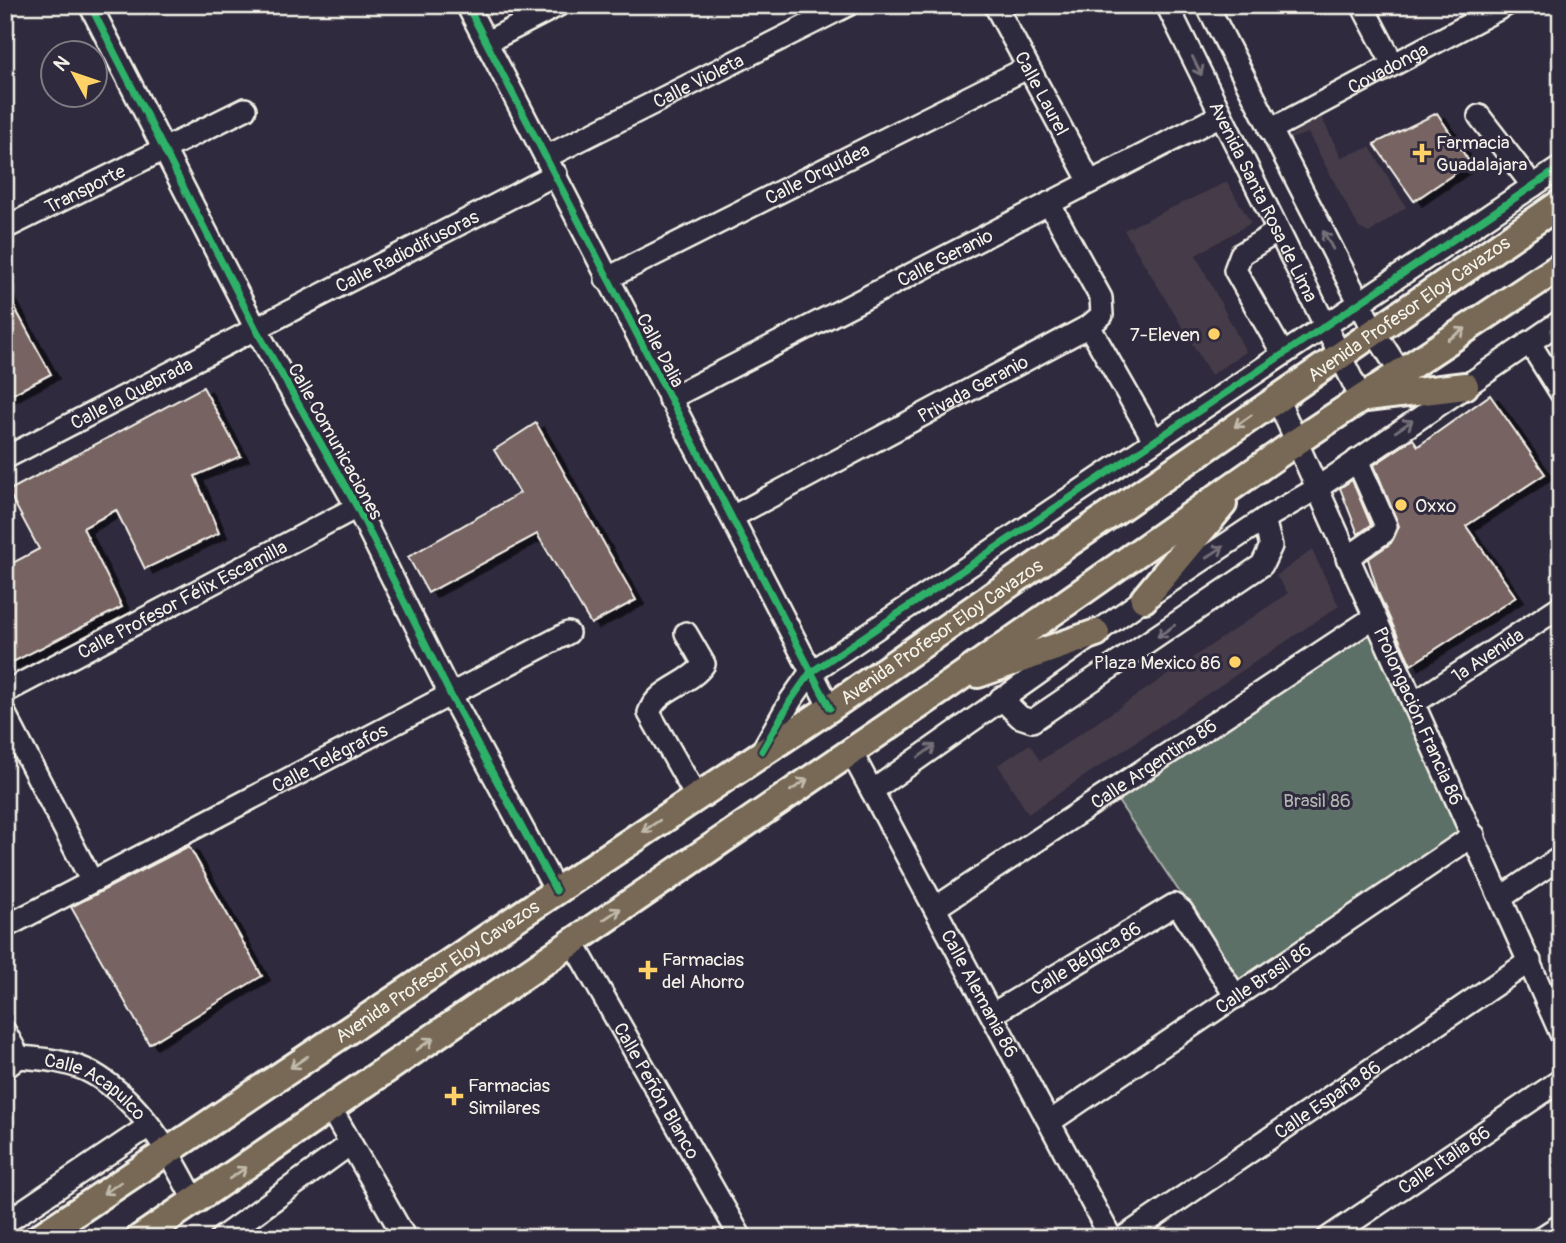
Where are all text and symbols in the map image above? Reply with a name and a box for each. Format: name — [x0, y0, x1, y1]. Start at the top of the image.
street label: Covadonga — [1344, 37, 1432, 100]
north arrow — [38, 38, 108, 108]
street label: Calle Laurel — [1009, 47, 1074, 140]
street label: Calle Violeta — [649, 48, 748, 114]
text: N — [48, 51, 75, 76]
one-way arrow — [1190, 55, 1204, 76]
street label: Avenida Santa Rosa de Lima — [1203, 97, 1323, 306]
place label: Farmacia Guadalajara — [1436, 131, 1527, 177]
street label: Calle Orquídea — [761, 138, 874, 210]
marker: Farmacia Guadalajara — [1414, 145, 1430, 161]
street label: Transporte — [41, 159, 130, 219]
street label: Calle Radiodifusoras — [332, 205, 483, 299]
street label: Calle Geranio — [893, 223, 997, 293]
street label: Avenida Profesor Eloy Cavazos — [1303, 231, 1515, 388]
one-way arrow — [1321, 231, 1335, 251]
street label: Calle Dalia — [631, 309, 690, 392]
place label: 7-Eleven — [1130, 323, 1200, 347]
marker: 7-Eleven — [1206, 326, 1222, 342]
one-way arrow — [1447, 327, 1466, 341]
street label: Privada Geranio — [914, 350, 1033, 428]
street label: Calle la Quebrada — [66, 352, 197, 435]
street label: Calle Comunicaciones — [282, 359, 388, 524]
one-way arrow — [1234, 414, 1254, 428]
one-way arrow — [1394, 419, 1413, 434]
place label: Oxxo — [1415, 494, 1456, 518]
marker: Oxxo — [1393, 497, 1409, 513]
street label: Calle Profesor Félix Escamilla — [74, 535, 292, 665]
one-way arrow — [1204, 545, 1224, 559]
street label: Avenida Profesor Eloy Cavazos — [836, 553, 1048, 710]
street label: Prolongación Francia 86 — [1368, 623, 1468, 809]
street label: 1a Avenida — [1447, 623, 1528, 688]
one-way arrow — [1157, 624, 1177, 638]
place label: Plaza Mexico 86 — [1094, 651, 1221, 675]
marker: Plaza Mexico 86 — [1227, 654, 1243, 670]
street label: Calle Argentina 86 — [1086, 714, 1222, 815]
street label: Calle Telégrafos — [268, 718, 392, 799]
one-way arrow — [917, 744, 936, 758]
one-way arrow — [789, 778, 808, 792]
park label: Brasil 86 — [1283, 789, 1351, 813]
one-way arrow — [642, 819, 661, 834]
street label: Avenida Profesor Eloy Cavazos — [331, 895, 545, 1049]
one-way arrow — [601, 907, 621, 921]
street label: Calle Bélgica 86 — [1027, 916, 1146, 1001]
street label: Calle Alemania 86 — [935, 926, 1023, 1062]
street label: Calle Brasil 86 — [1211, 937, 1316, 1019]
place label: Farmacias del Ahorro — [662, 948, 744, 994]
marker: Farmacias del Ahorro — [640, 962, 656, 978]
street label: Calle Peñón Blanco — [608, 1018, 705, 1164]
one-way arrow — [415, 1037, 434, 1051]
street label: Calle Acapulco — [43, 1048, 151, 1125]
one-way arrow — [290, 1055, 310, 1069]
street label: Calle España 86 — [1270, 1055, 1386, 1145]
place label: Farmacias Similares — [468, 1074, 550, 1120]
marker: Farmacias Similares — [446, 1088, 462, 1104]
street label: Calle Italia 86 — [1394, 1120, 1495, 1200]
one-way arrow — [228, 1166, 247, 1180]
one-way arrow — [103, 1181, 122, 1195]

